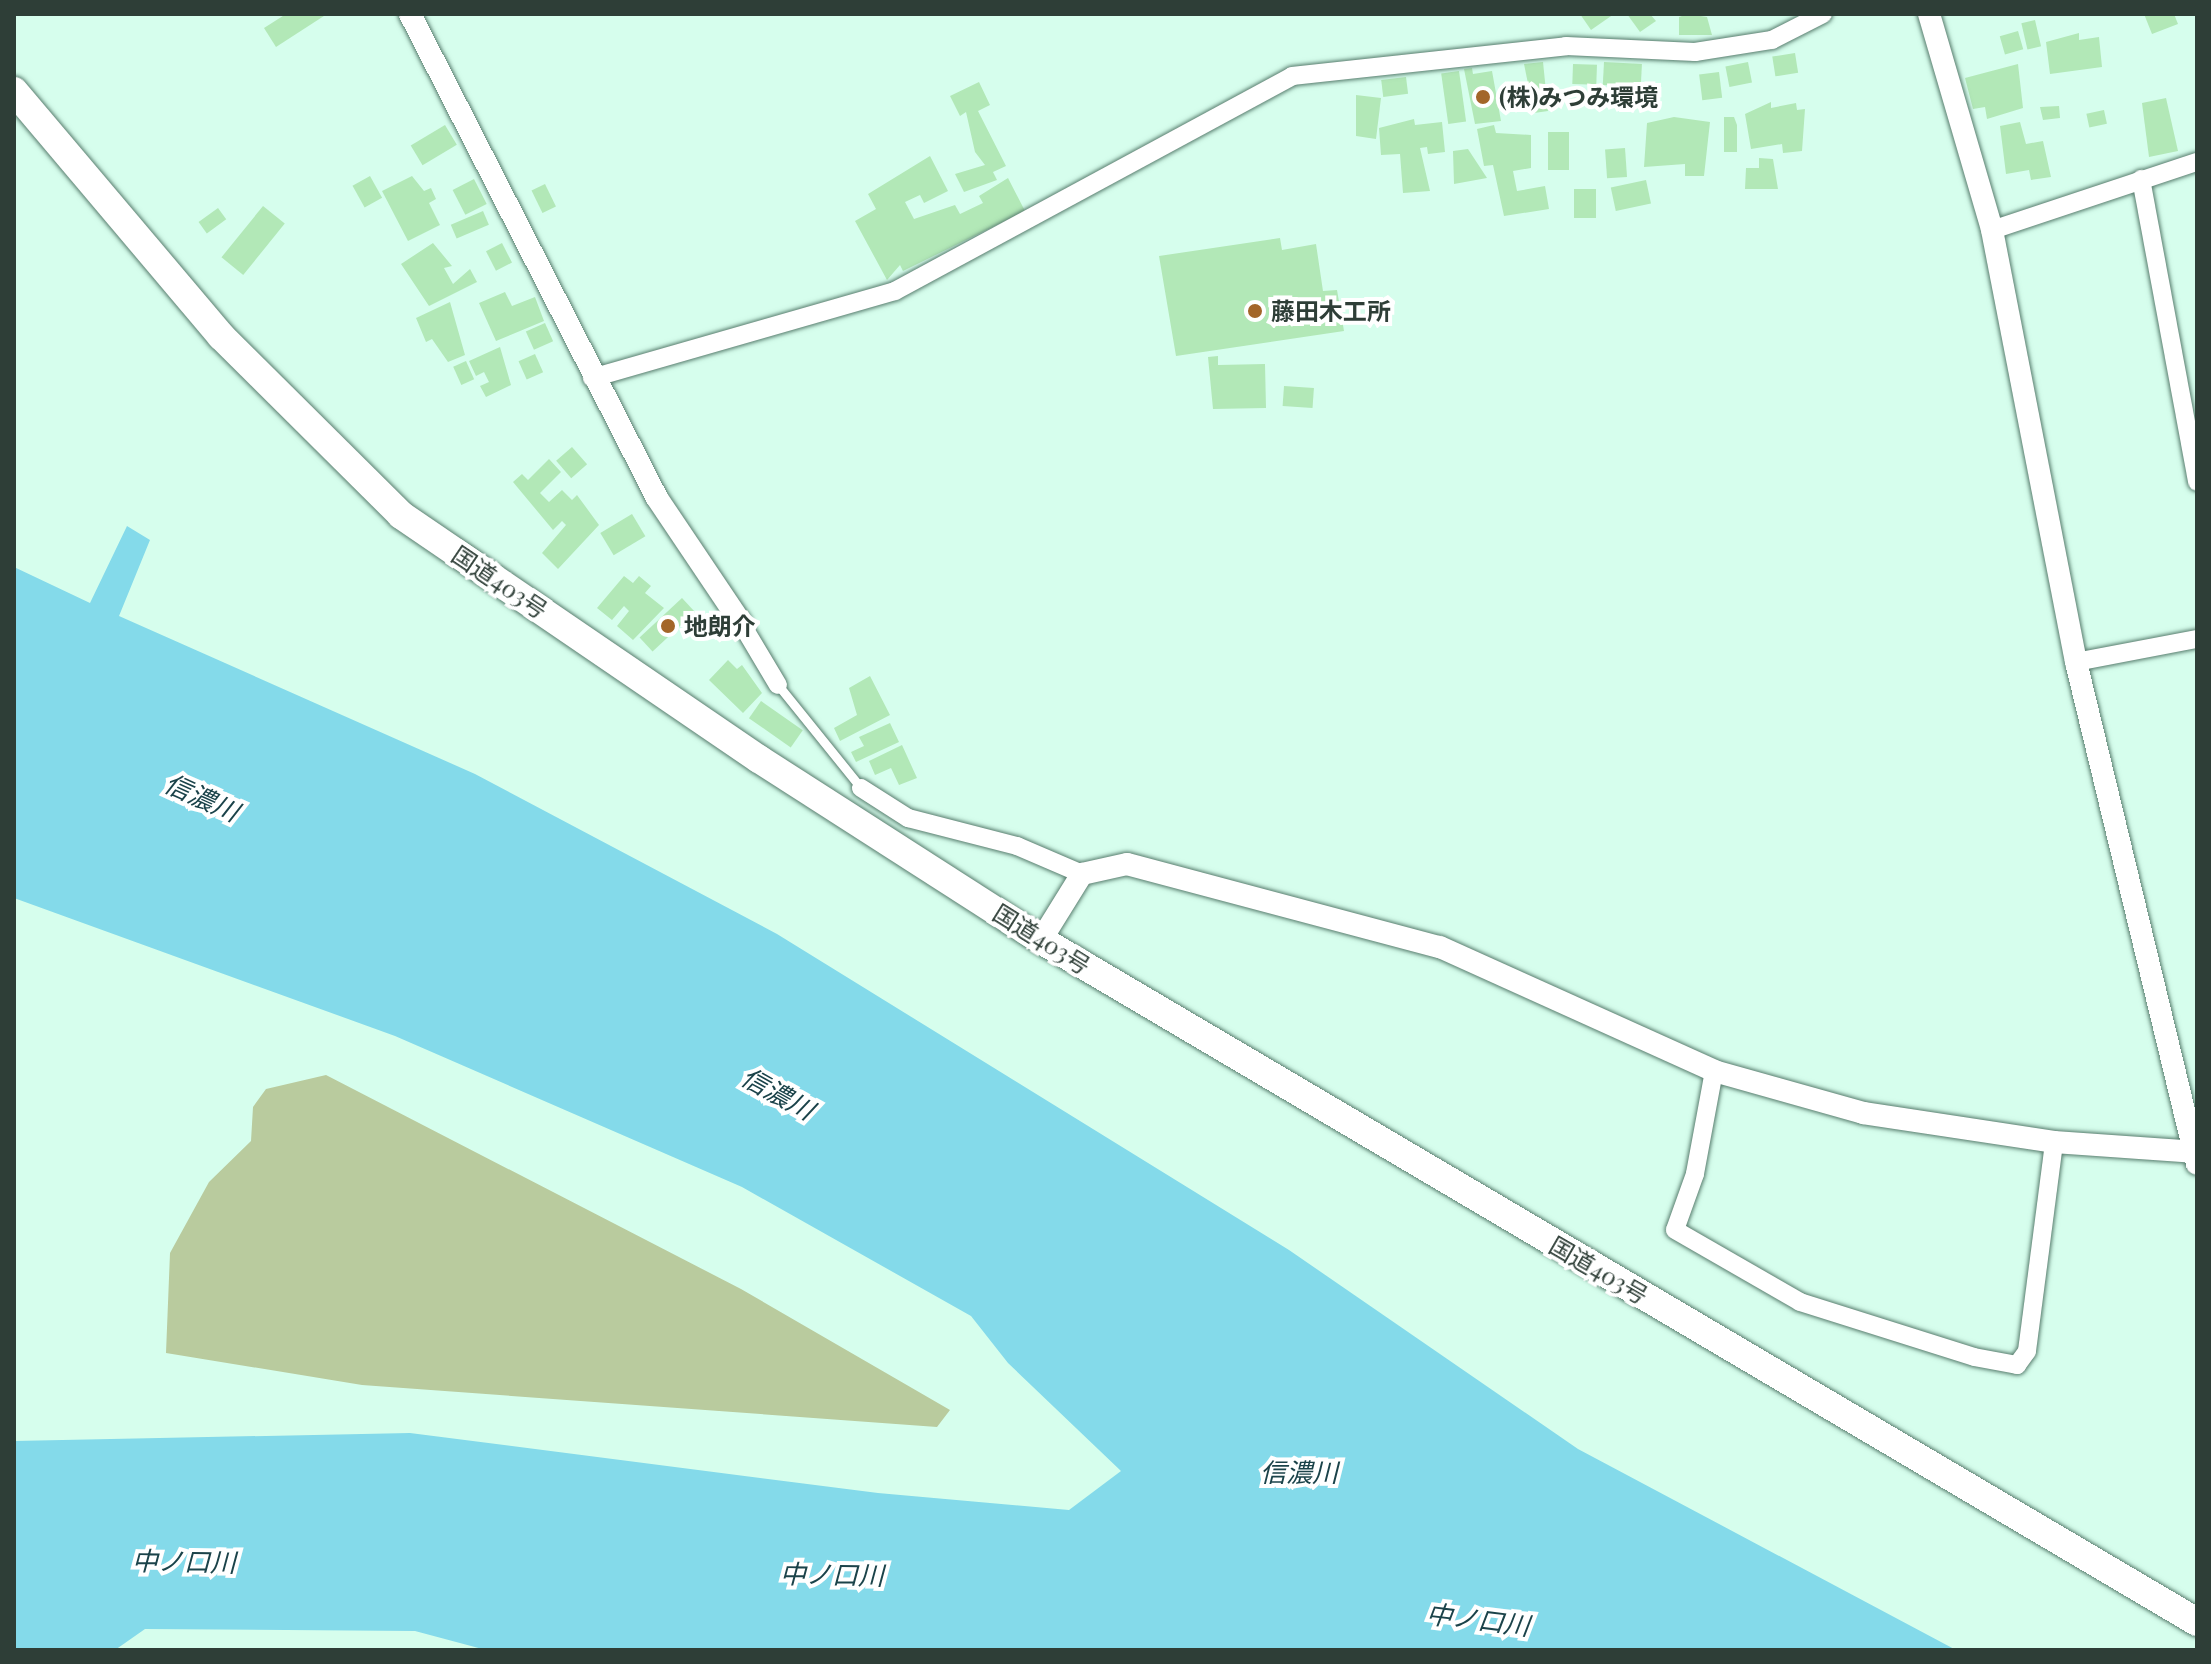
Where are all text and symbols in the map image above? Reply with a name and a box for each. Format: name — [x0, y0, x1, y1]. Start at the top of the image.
place label: (株)みつみ環境 — [1499, 83, 1658, 111]
marker: (株)みつみ環境 — [1474, 88, 1492, 106]
place label: 藤田木工所 — [1271, 297, 1391, 325]
marker: 藤田木工所 — [1246, 302, 1264, 320]
street label: 国道403号 — [447, 540, 553, 624]
place label: 地朗介 — [684, 612, 756, 640]
marker: 地朗介 — [659, 617, 677, 635]
water label: 信濃川 — [160, 767, 244, 827]
street label: 国道403号 — [988, 898, 1096, 980]
water label: 信濃川 — [736, 1060, 820, 1126]
street label: 国道403号 — [1545, 1230, 1653, 1310]
water label: 信濃川 — [1260, 1456, 1338, 1488]
water label: 中ノ口川 — [132, 1544, 236, 1578]
water label: 中ノ口川 — [780, 1557, 884, 1591]
water label: 中ノ口川 — [1424, 1597, 1532, 1641]

